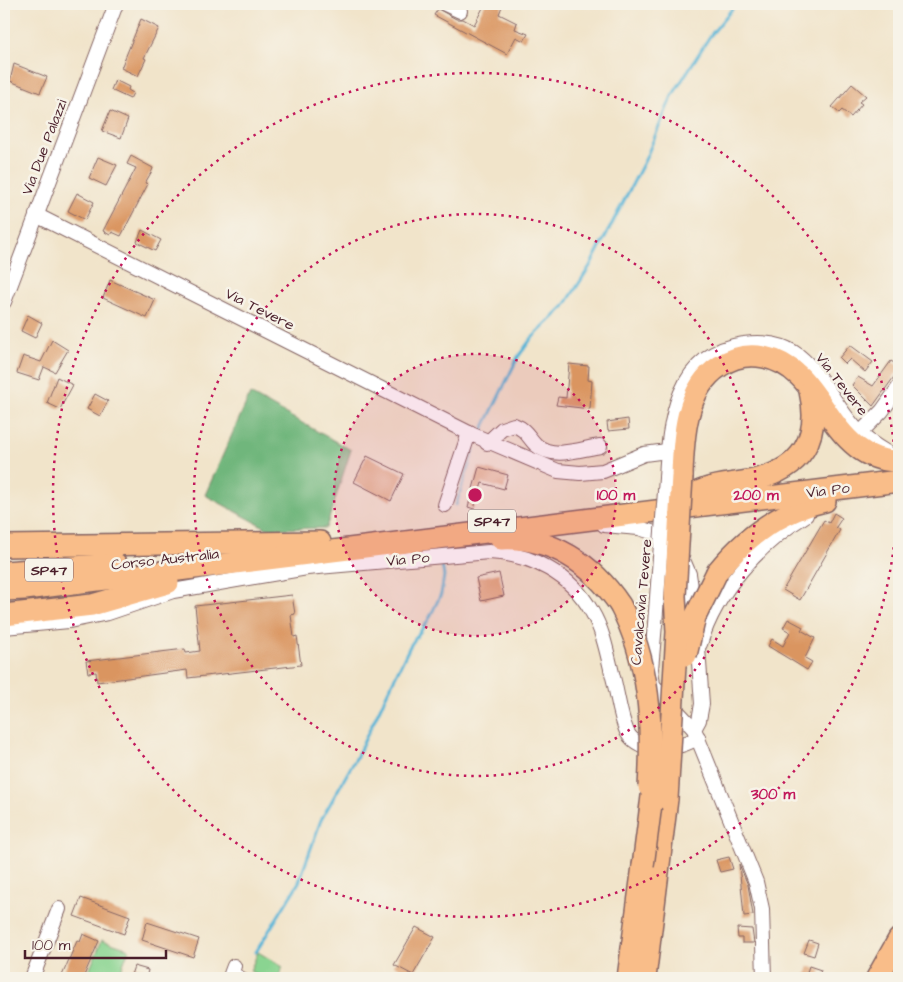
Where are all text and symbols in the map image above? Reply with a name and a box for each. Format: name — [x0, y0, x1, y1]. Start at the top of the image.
street label: Via Due Palazzi — [17, 96, 73, 198]
street label: Via Tevere — [222, 283, 298, 336]
street label: Via Tevere — [810, 348, 873, 420]
street label: Via Po — [805, 477, 851, 504]
text: 100 m — [597, 485, 636, 506]
text: 200 m — [732, 485, 779, 506]
centre of rings — [466, 486, 484, 504]
road number: SP47 — [468, 510, 516, 532]
street label: Cavalcavia Tevere — [626, 538, 657, 666]
street label: Corso Australia — [110, 543, 220, 576]
street label: Via Po — [386, 547, 431, 572]
road number: SP47 — [25, 558, 73, 582]
text: 300 m — [750, 784, 795, 805]
scale bar — [25, 927, 166, 959]
text: 100 m — [32, 935, 71, 956]

